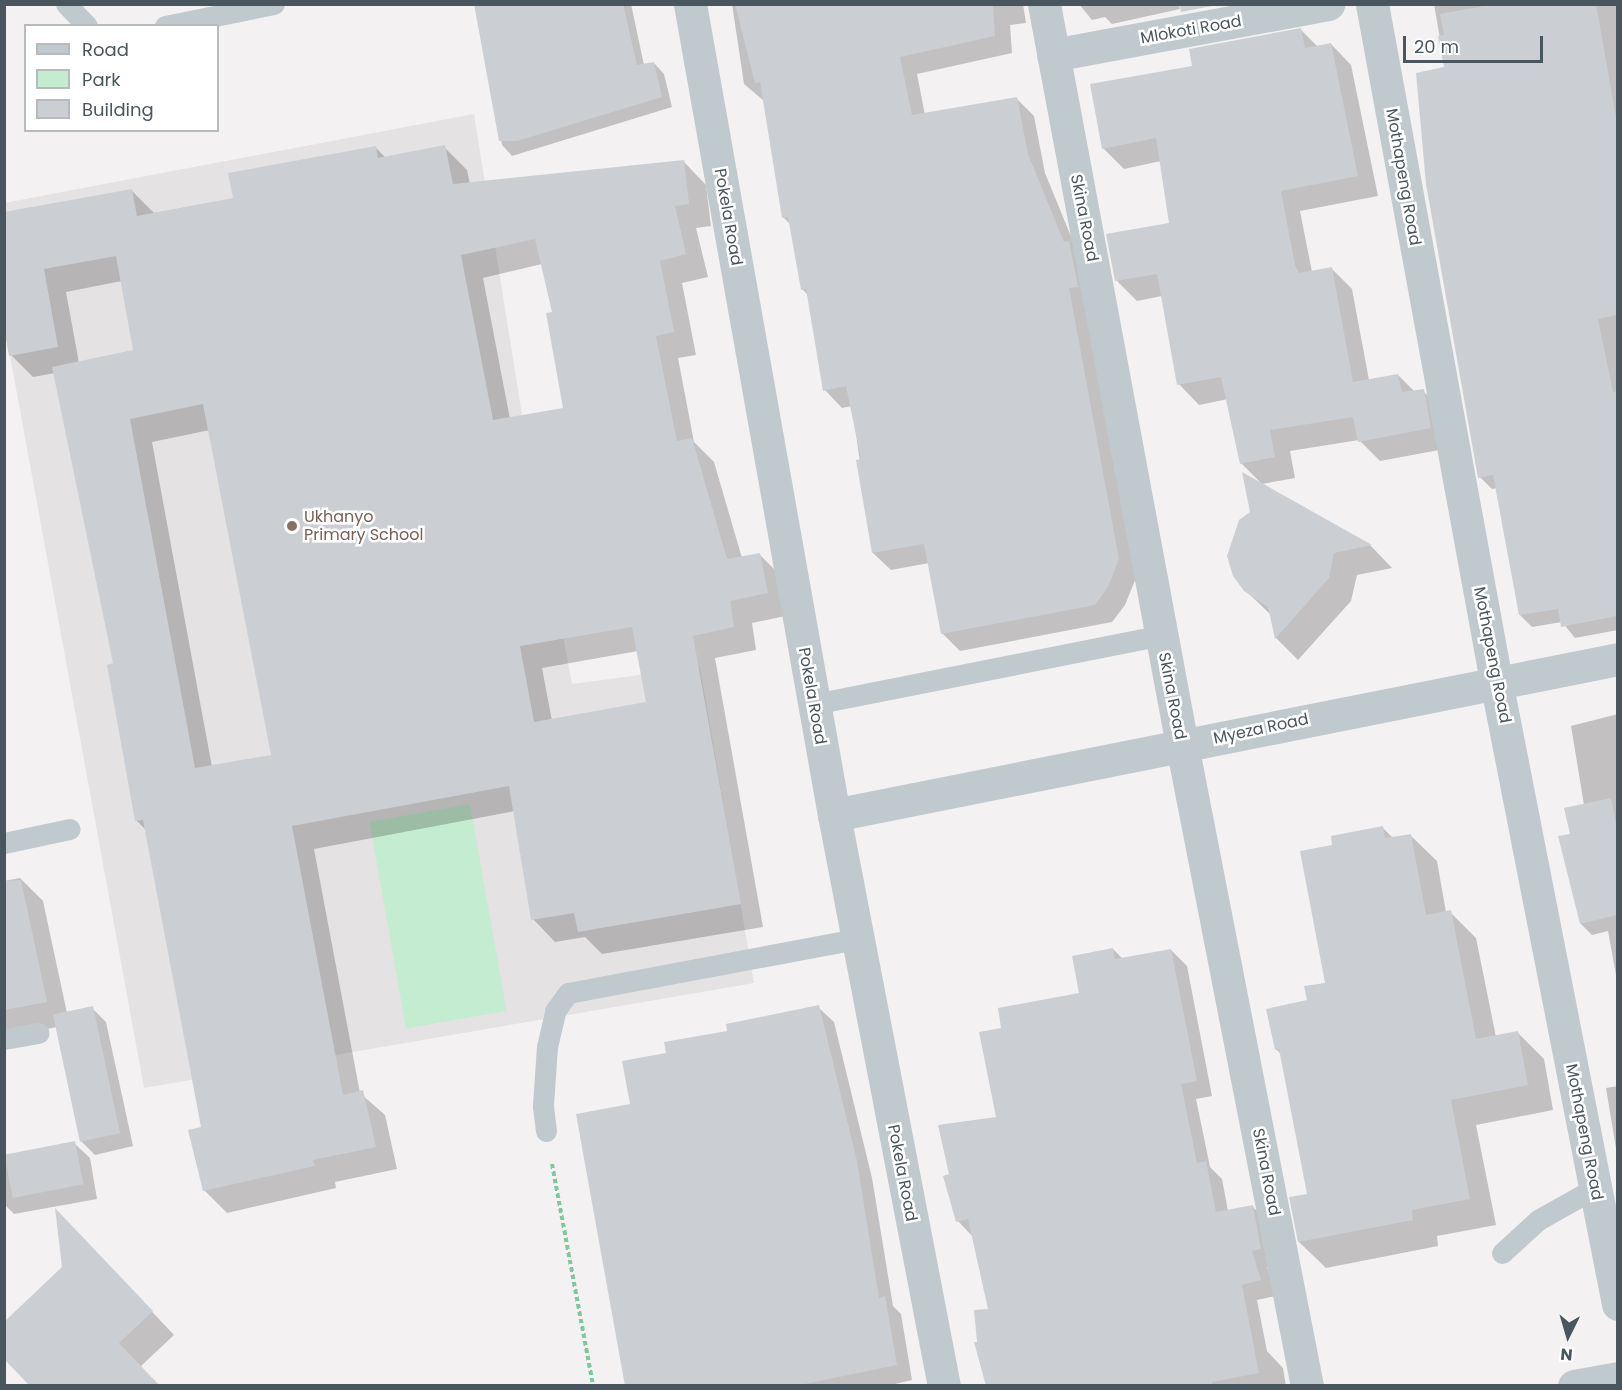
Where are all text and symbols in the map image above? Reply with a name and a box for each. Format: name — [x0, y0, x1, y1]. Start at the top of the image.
street label: Mlokoti Road — [1139, 12, 1243, 48]
legend — [24, 24, 219, 132]
scale bar — [1406, 24, 1546, 62]
text: 20 m — [1414, 34, 1459, 59]
text: Road — [82, 37, 129, 62]
text: Park — [82, 67, 121, 92]
text: Building — [82, 97, 154, 122]
street label: Mothapeng Road — [1382, 107, 1424, 247]
street label: Pokela Road — [710, 167, 746, 267]
street label: Skina Road — [1066, 173, 1102, 263]
place label: Ukhanyo Primary School — [304, 507, 423, 545]
marker: Ukhanyo Primary School — [285, 519, 299, 533]
street label: Mothapeng Road — [1469, 585, 1515, 725]
street label: Pokela Road — [794, 646, 830, 746]
street label: Skina Road — [1154, 651, 1190, 741]
street label: Myeza Road — [1212, 710, 1310, 748]
street label: Mothapeng Road — [1561, 1062, 1607, 1202]
street label: Pokela Road — [883, 1123, 921, 1223]
street label: Skina Road — [1248, 1127, 1284, 1217]
north arrow — [1538, 1306, 1598, 1366]
text: N — [1559, 1342, 1573, 1366]

